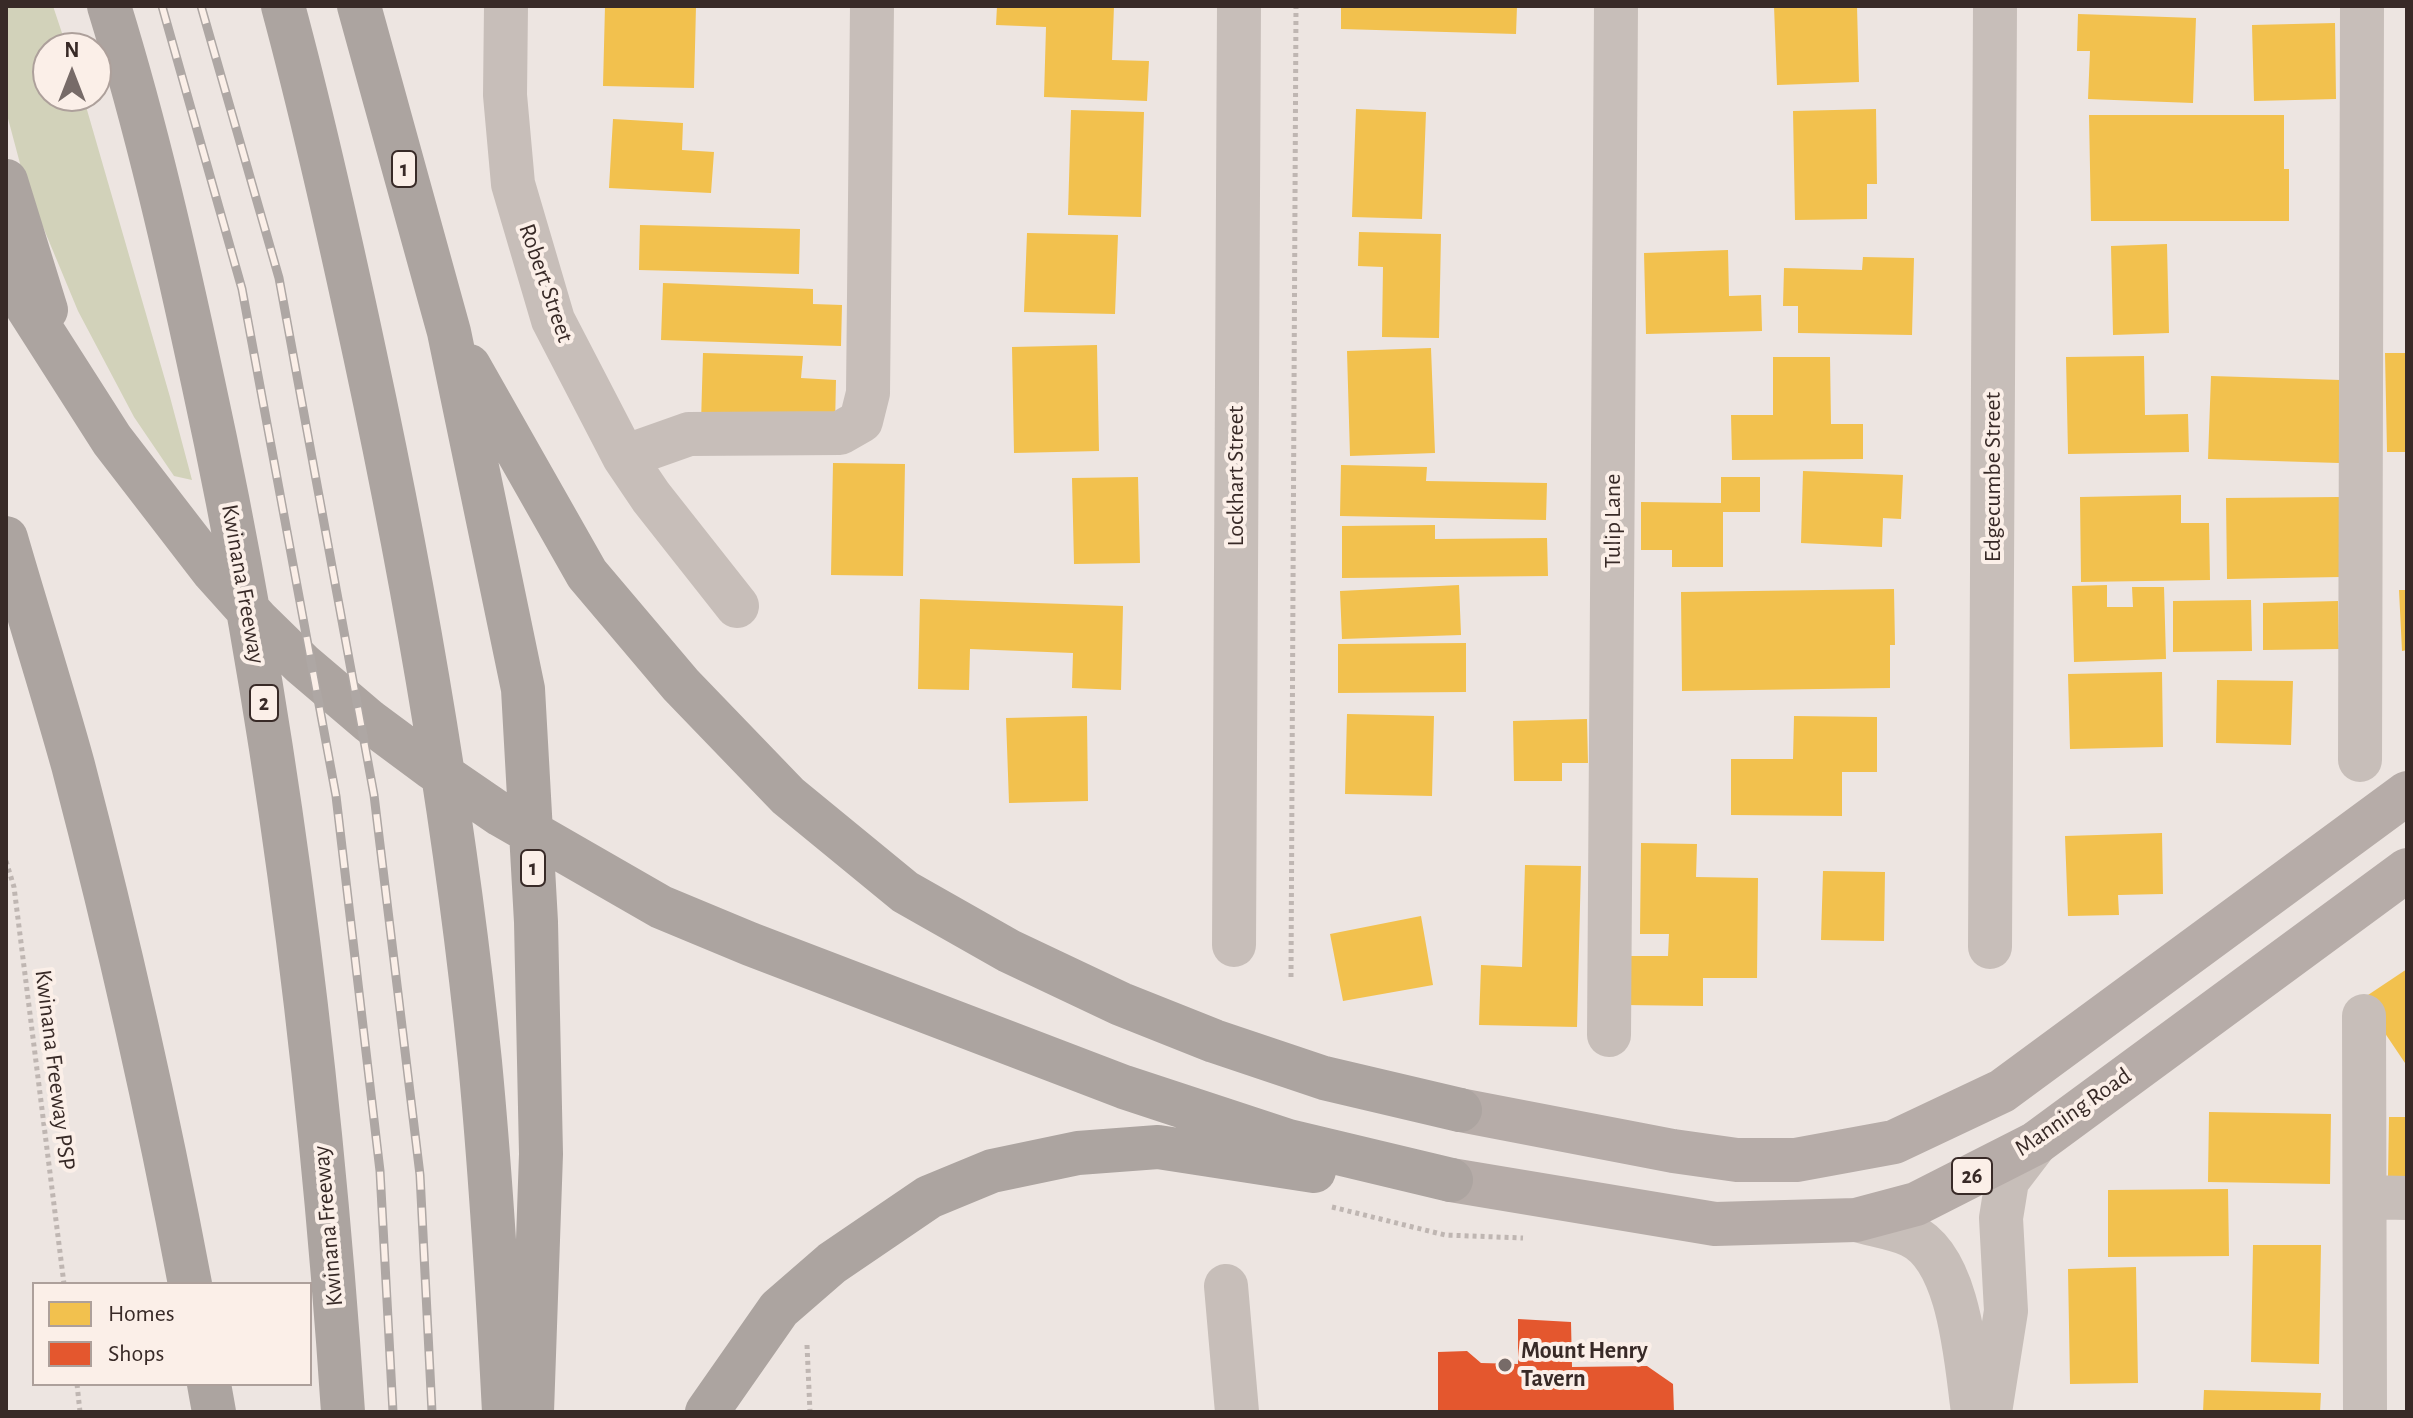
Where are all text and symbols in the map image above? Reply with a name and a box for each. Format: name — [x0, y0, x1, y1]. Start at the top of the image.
north arrow — [32, 32, 112, 112]
text: N — [64, 39, 80, 61]
road number: 1 — [392, 151, 416, 187]
street label: Robert Street — [512, 220, 580, 346]
street label: Edgecumbe Street — [1979, 392, 2007, 562]
street label: Lockhart Street — [1222, 406, 1250, 546]
street label: Tulip Lane — [1599, 474, 1627, 568]
street label: Kwinana Freeway — [215, 502, 271, 666]
road number: 2 — [250, 685, 278, 721]
road number: 1 — [521, 850, 545, 886]
street label: Kwinana Freeway PSP — [28, 968, 82, 1172]
street label: Manning Road — [2009, 1061, 2137, 1163]
street label: Kwinana Freeway — [307, 1144, 349, 1308]
road number: 26 — [1952, 1158, 1992, 1194]
legend — [32, 1282, 312, 1386]
text: Homes — [108, 1302, 175, 1326]
place label: Mount Henry Tavern — [1521, 1337, 1648, 1393]
text: Shops — [108, 1342, 164, 1366]
marker: Mount Henry Tavern — [1496, 1356, 1514, 1374]

